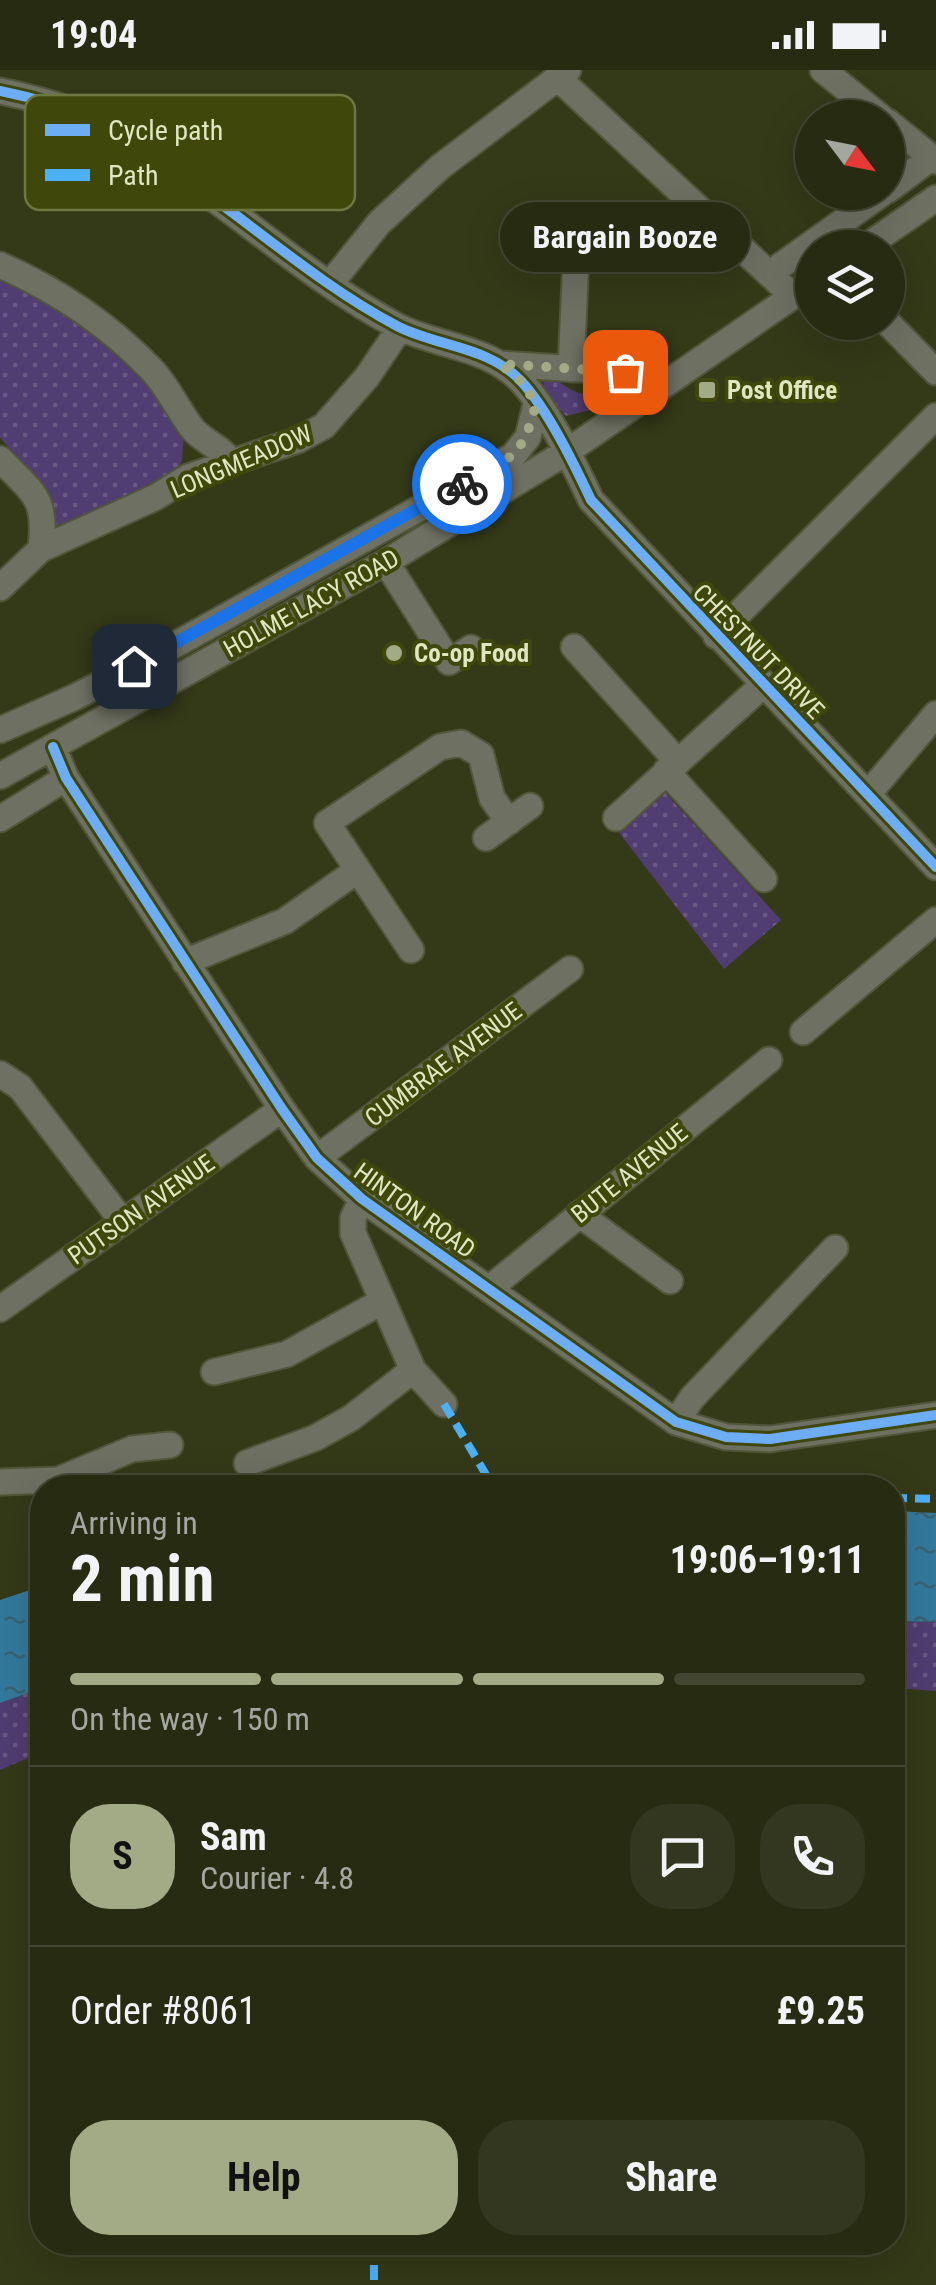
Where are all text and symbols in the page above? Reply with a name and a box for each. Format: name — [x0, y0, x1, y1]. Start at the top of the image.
text: 19:04 — [50, 13, 137, 57]
legend — [25, 95, 355, 210]
north arrow — [795, 100, 905, 210]
map controls — [795, 100, 905, 340]
text: Cycle path — [108, 114, 223, 147]
text: Path — [108, 159, 159, 192]
callout: Bargain Booze — [500, 202, 750, 272]
text: Bargain Booze — [533, 218, 717, 256]
button: layers — [795, 230, 905, 340]
pin — [583, 330, 668, 415]
icon: bag — [598, 345, 653, 400]
place label: Post Office — [727, 376, 837, 405]
marker: Post Office — [696, 379, 718, 401]
street label: LONGMEADOW — [166, 419, 316, 504]
courier — [412, 434, 512, 534]
icon: bike — [435, 457, 490, 512]
street label: HOLME LACY ROAD — [219, 543, 404, 664]
street label: CHESTNUT DRIVE — [687, 578, 830, 725]
pin — [92, 624, 177, 709]
icon: home — [107, 639, 162, 694]
place label: Co-op Food — [414, 639, 529, 668]
marker: Co-op Food — [383, 642, 405, 664]
street label: CUMBRAE AVENUE — [359, 996, 527, 1133]
street label: BUTE AVENUE — [566, 1118, 693, 1229]
street label: PUTSON AVENUE — [63, 1148, 220, 1271]
street label: HINTON ROAD — [349, 1157, 481, 1264]
text: Arriving in — [70, 1504, 198, 1542]
text: 19:06–19:11 — [670, 1538, 865, 1582]
text: 2 min — [70, 1541, 214, 1617]
text: On the way · 150 m — [70, 1700, 310, 1738]
button: chat — [630, 1804, 735, 1909]
button: phone — [760, 1804, 865, 1909]
text: Sam — [200, 1815, 267, 1859]
text: S — [112, 1834, 133, 1878]
text: Courier · 4.8 — [200, 1859, 354, 1897]
text: Order #8061 — [70, 1989, 257, 2033]
text: £9.25 — [776, 1989, 865, 2033]
button: Help — [70, 2120, 458, 2235]
button: Share — [478, 2120, 865, 2235]

